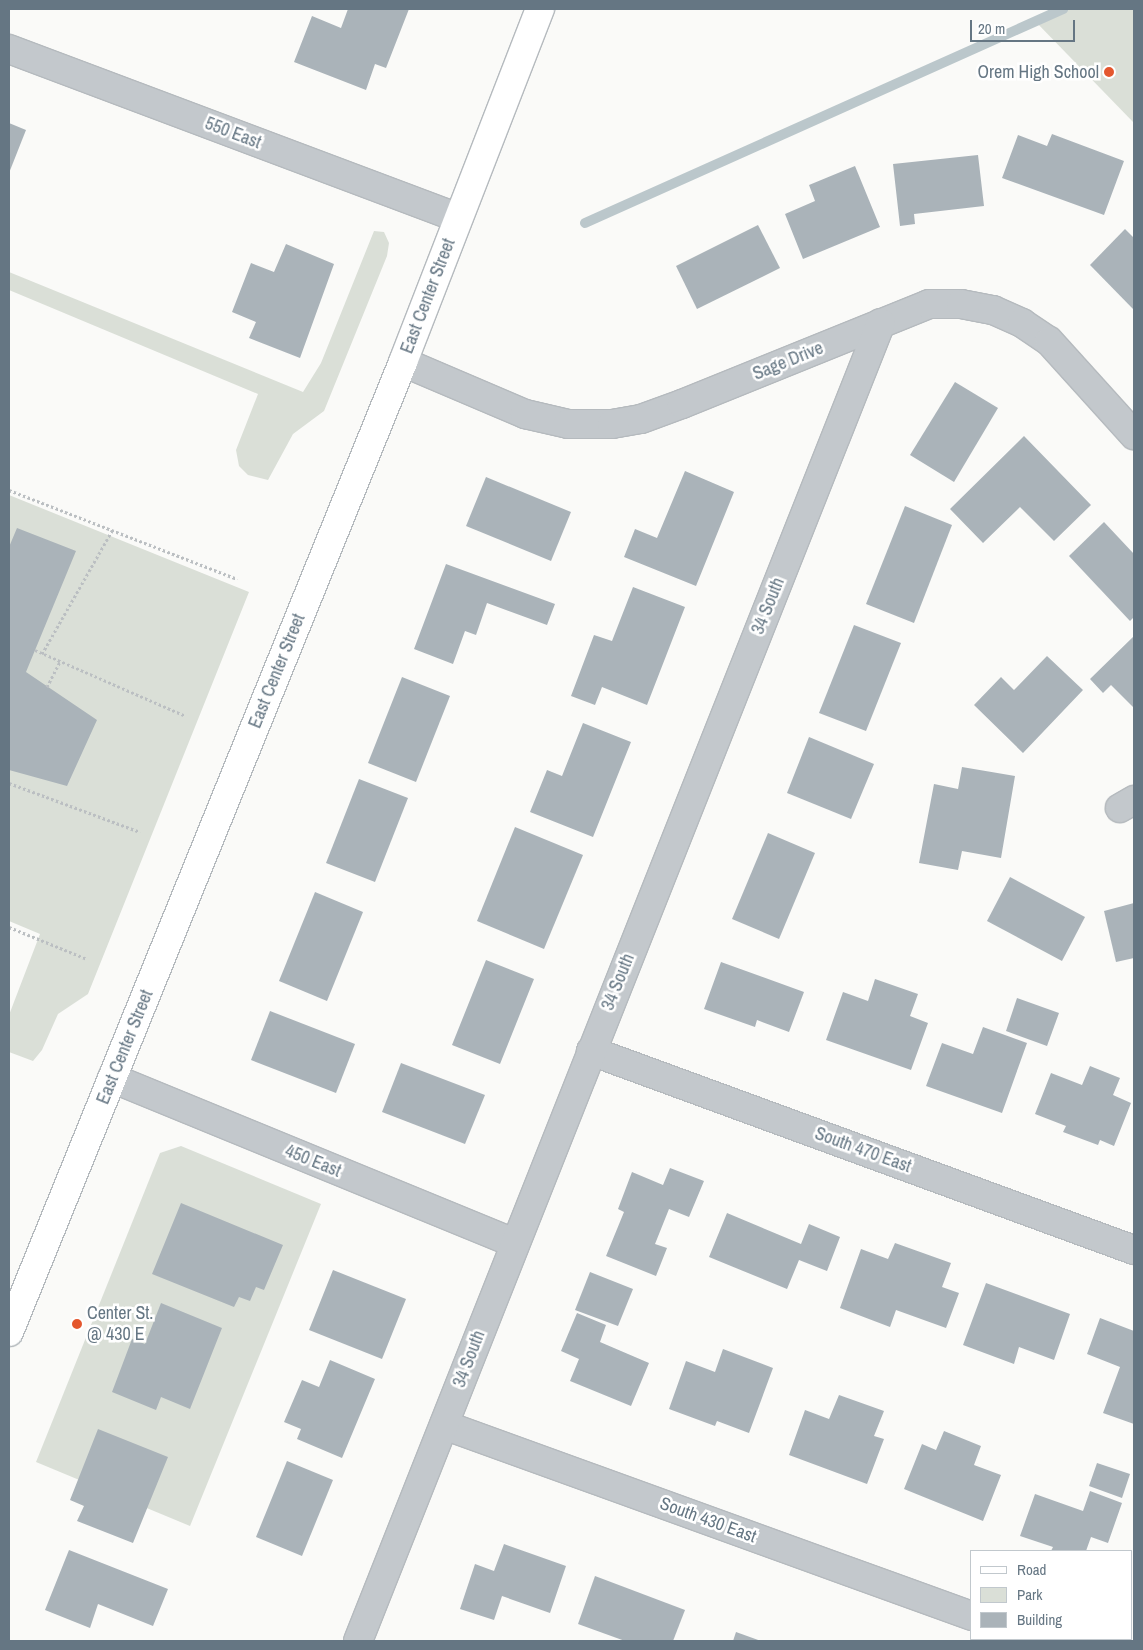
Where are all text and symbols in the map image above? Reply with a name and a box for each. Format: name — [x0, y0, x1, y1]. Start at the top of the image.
scale bar — [973, 10, 1078, 42]
text: 20 m — [978, 18, 1005, 39]
place label: Orem High School — [978, 61, 1099, 83]
marker: Orem High School — [1103, 66, 1115, 78]
street label: 550 East — [202, 112, 264, 154]
street label: East Center Street — [396, 235, 460, 357]
street label: Sage Drive — [750, 337, 826, 385]
street label: 34 South — [747, 575, 789, 637]
street label: East Center Street — [244, 611, 310, 731]
street label: 34 South — [597, 951, 639, 1013]
street label: East Center Street — [92, 987, 158, 1107]
street label: South 470 East — [812, 1123, 914, 1177]
street label: 450 East — [282, 1140, 344, 1182]
place label: Center St. @ 430 E — [87, 1303, 153, 1346]
marker: Center St. @ 430 E — [71, 1318, 83, 1330]
street label: 34 South — [448, 1328, 490, 1390]
street label: South 430 East — [657, 1493, 759, 1547]
legend — [970, 1550, 1133, 1640]
text: Road — [1017, 1559, 1046, 1580]
text: Park — [1017, 1584, 1042, 1605]
text: Building — [1017, 1609, 1062, 1630]

